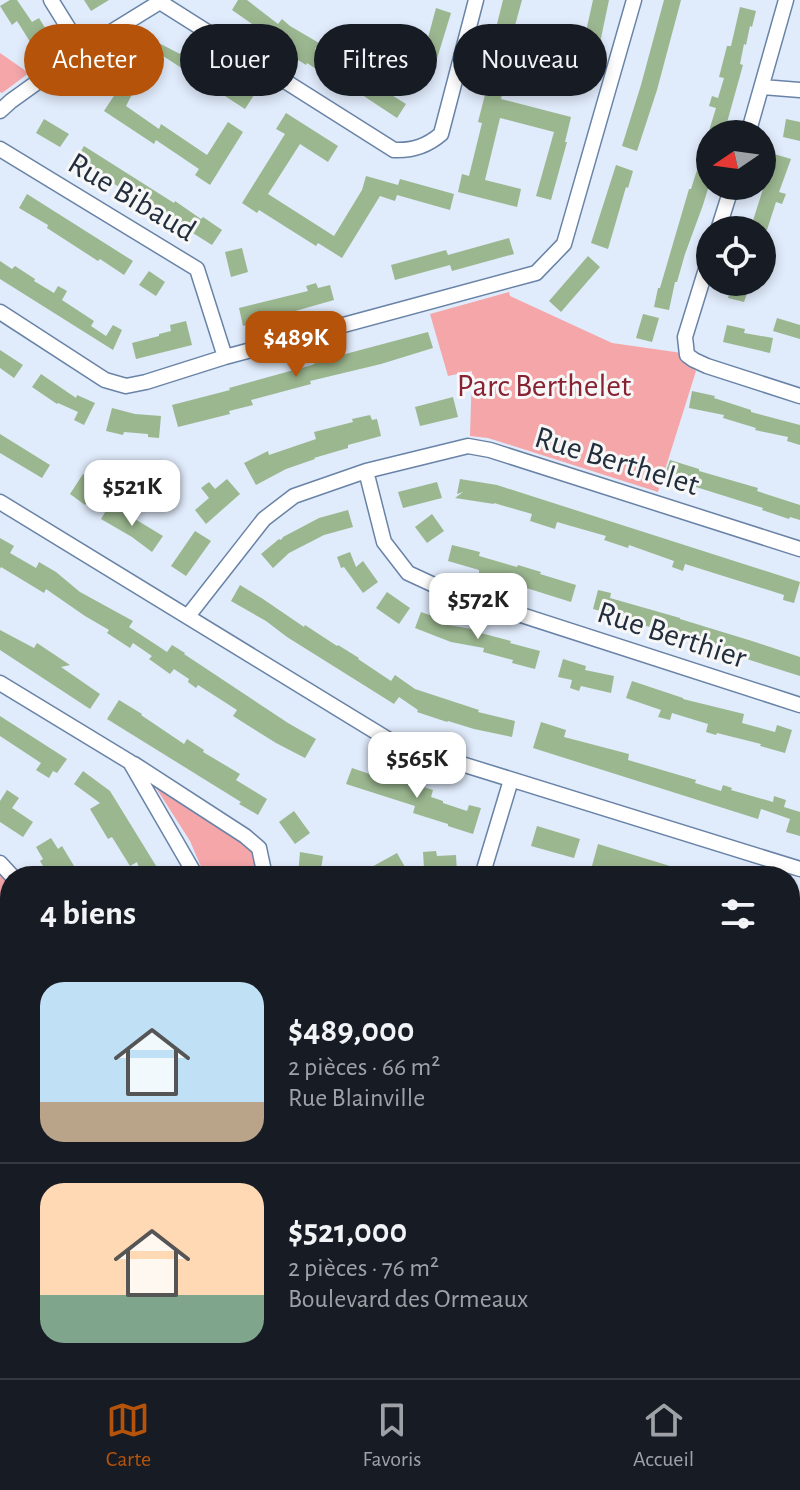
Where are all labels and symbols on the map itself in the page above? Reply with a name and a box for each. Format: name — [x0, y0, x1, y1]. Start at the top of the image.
north arrow — [696, 120, 776, 200]
street label: Rue Bibaud — [63, 147, 201, 247]
pin: $489K — [240, 311, 352, 379]
park label: Parc Berthelet — [457, 370, 631, 402]
street label: Rue Berthelet — [531, 421, 703, 501]
pin: $521K — [76, 460, 188, 528]
pin: $572K — [422, 573, 534, 641]
street label: Rue Berthier — [593, 596, 751, 674]
pin: $565K — [361, 732, 473, 800]

